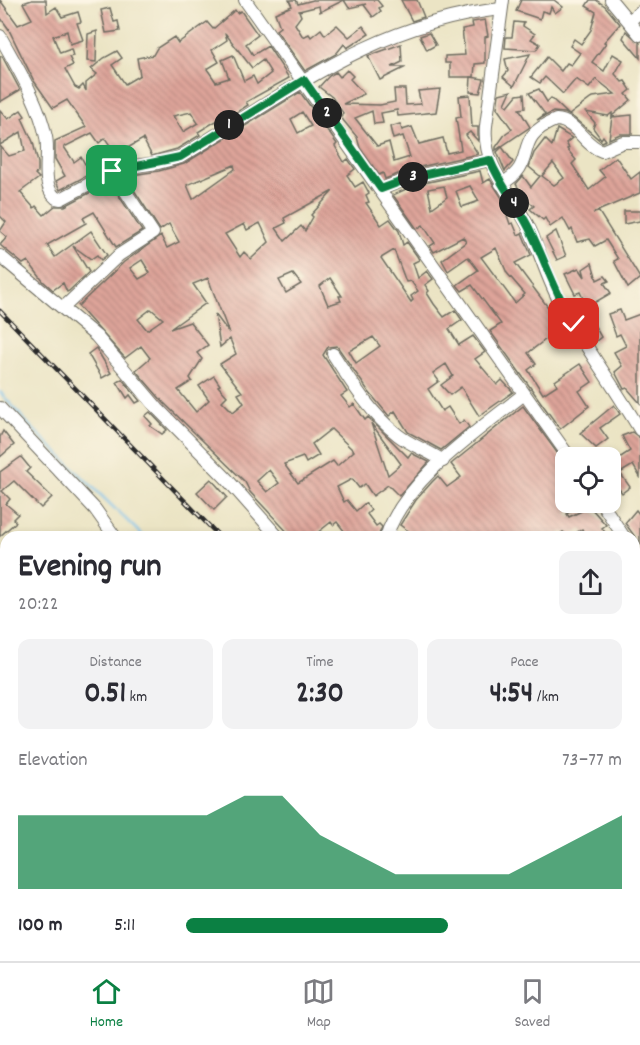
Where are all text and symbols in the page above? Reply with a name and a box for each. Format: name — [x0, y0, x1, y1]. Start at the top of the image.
pin: 2 — [312, 98, 342, 128]
text: 2 — [324, 101, 331, 124]
pin: 1 — [214, 110, 244, 140]
text: 1 — [227, 113, 231, 136]
pin — [86, 145, 137, 196]
icon: arrive — [95, 154, 128, 187]
pin: 3 — [398, 162, 428, 192]
text: 3 — [409, 165, 417, 188]
pin: 4 — [499, 188, 529, 218]
text: 4 — [511, 191, 517, 214]
pin — [548, 298, 599, 349]
icon: check — [557, 307, 590, 340]
map controls — [555, 447, 621, 513]
button: locate — [555, 447, 621, 513]
text: Evening run — [18, 545, 162, 592]
button: share — [559, 551, 622, 614]
text: 20:22 — [18, 591, 58, 619]
text: Distance — [90, 651, 142, 674]
text: Time — [306, 651, 334, 674]
text: Pace — [510, 651, 538, 674]
text: 0.51 — [84, 674, 126, 717]
text: 2:30 — [296, 674, 344, 717]
text: 4:54 — [490, 674, 533, 717]
text: km — [126, 686, 147, 709]
text: /km — [533, 686, 559, 709]
text: Elevation — [18, 747, 88, 775]
text: 73–77 m — [562, 747, 622, 775]
text: 100 m — [18, 912, 63, 940]
text: 5:11 — [114, 912, 135, 940]
tab: Home — [90, 975, 123, 1034]
tab: Map — [302, 975, 335, 1034]
tab: Saved — [515, 975, 550, 1034]

